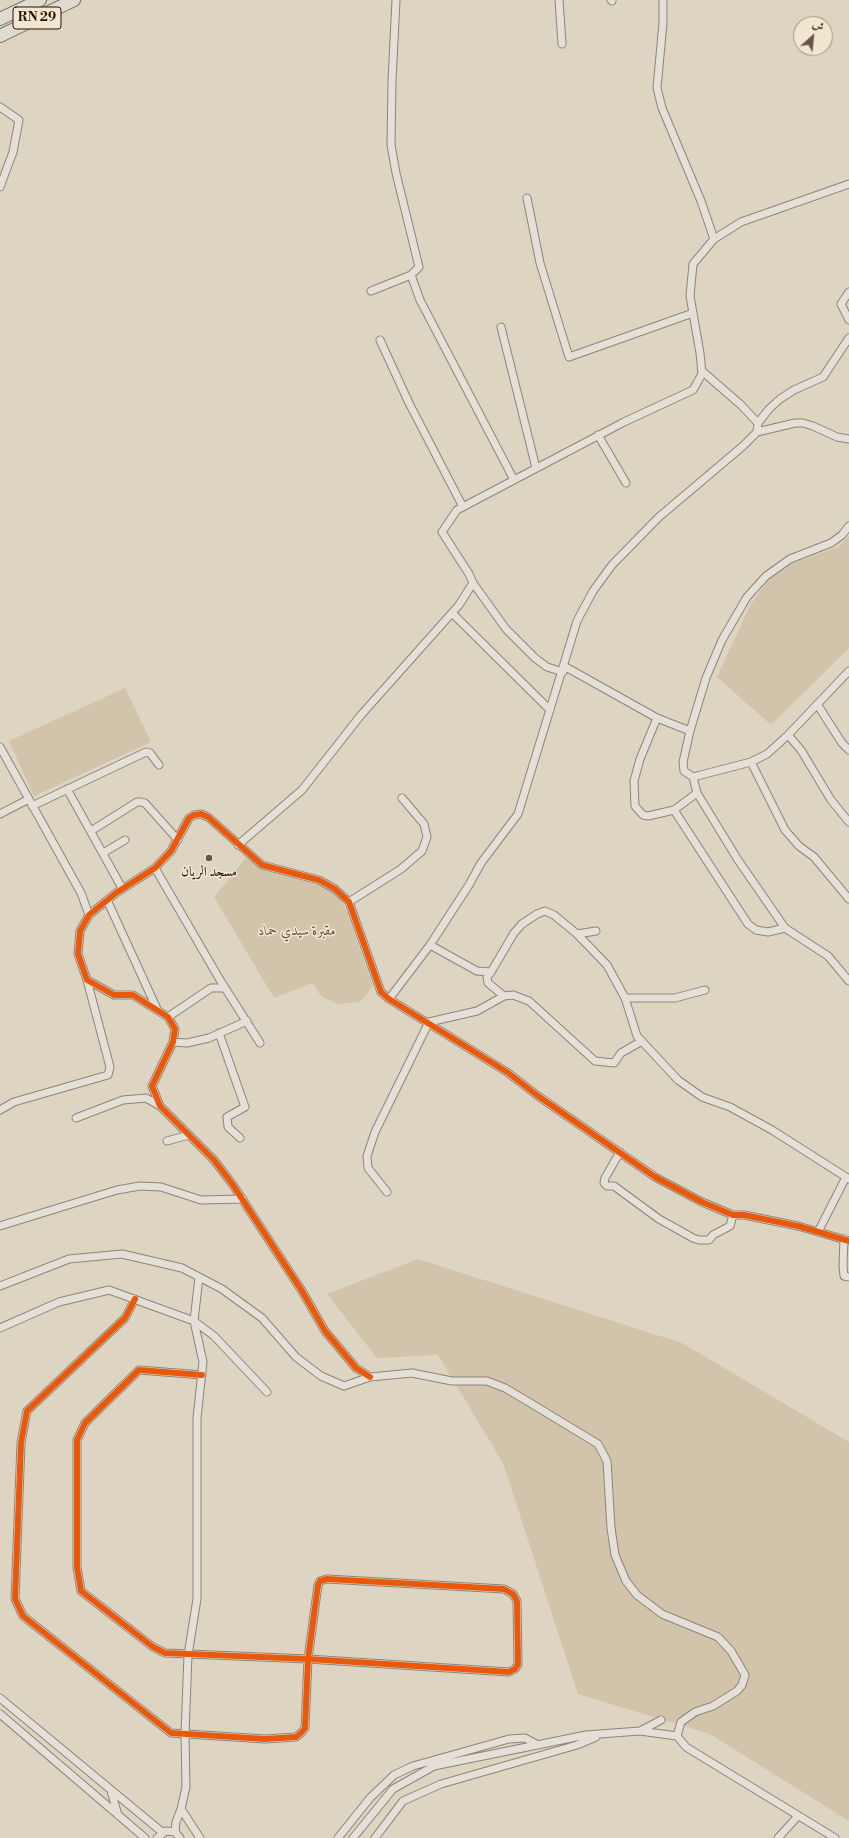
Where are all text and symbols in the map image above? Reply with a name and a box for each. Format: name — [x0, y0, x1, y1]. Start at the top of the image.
road number: RN 29 — [13, 7, 61, 29]
north arrow — [793, 16, 833, 56]
text: ش — [810, 17, 826, 35]
marker: مسجد الريان — [204, 853, 214, 863]
place label: مسجد الريان — [181, 865, 237, 881]
park label: مقبرة سيدي حماد — [258, 924, 336, 940]

